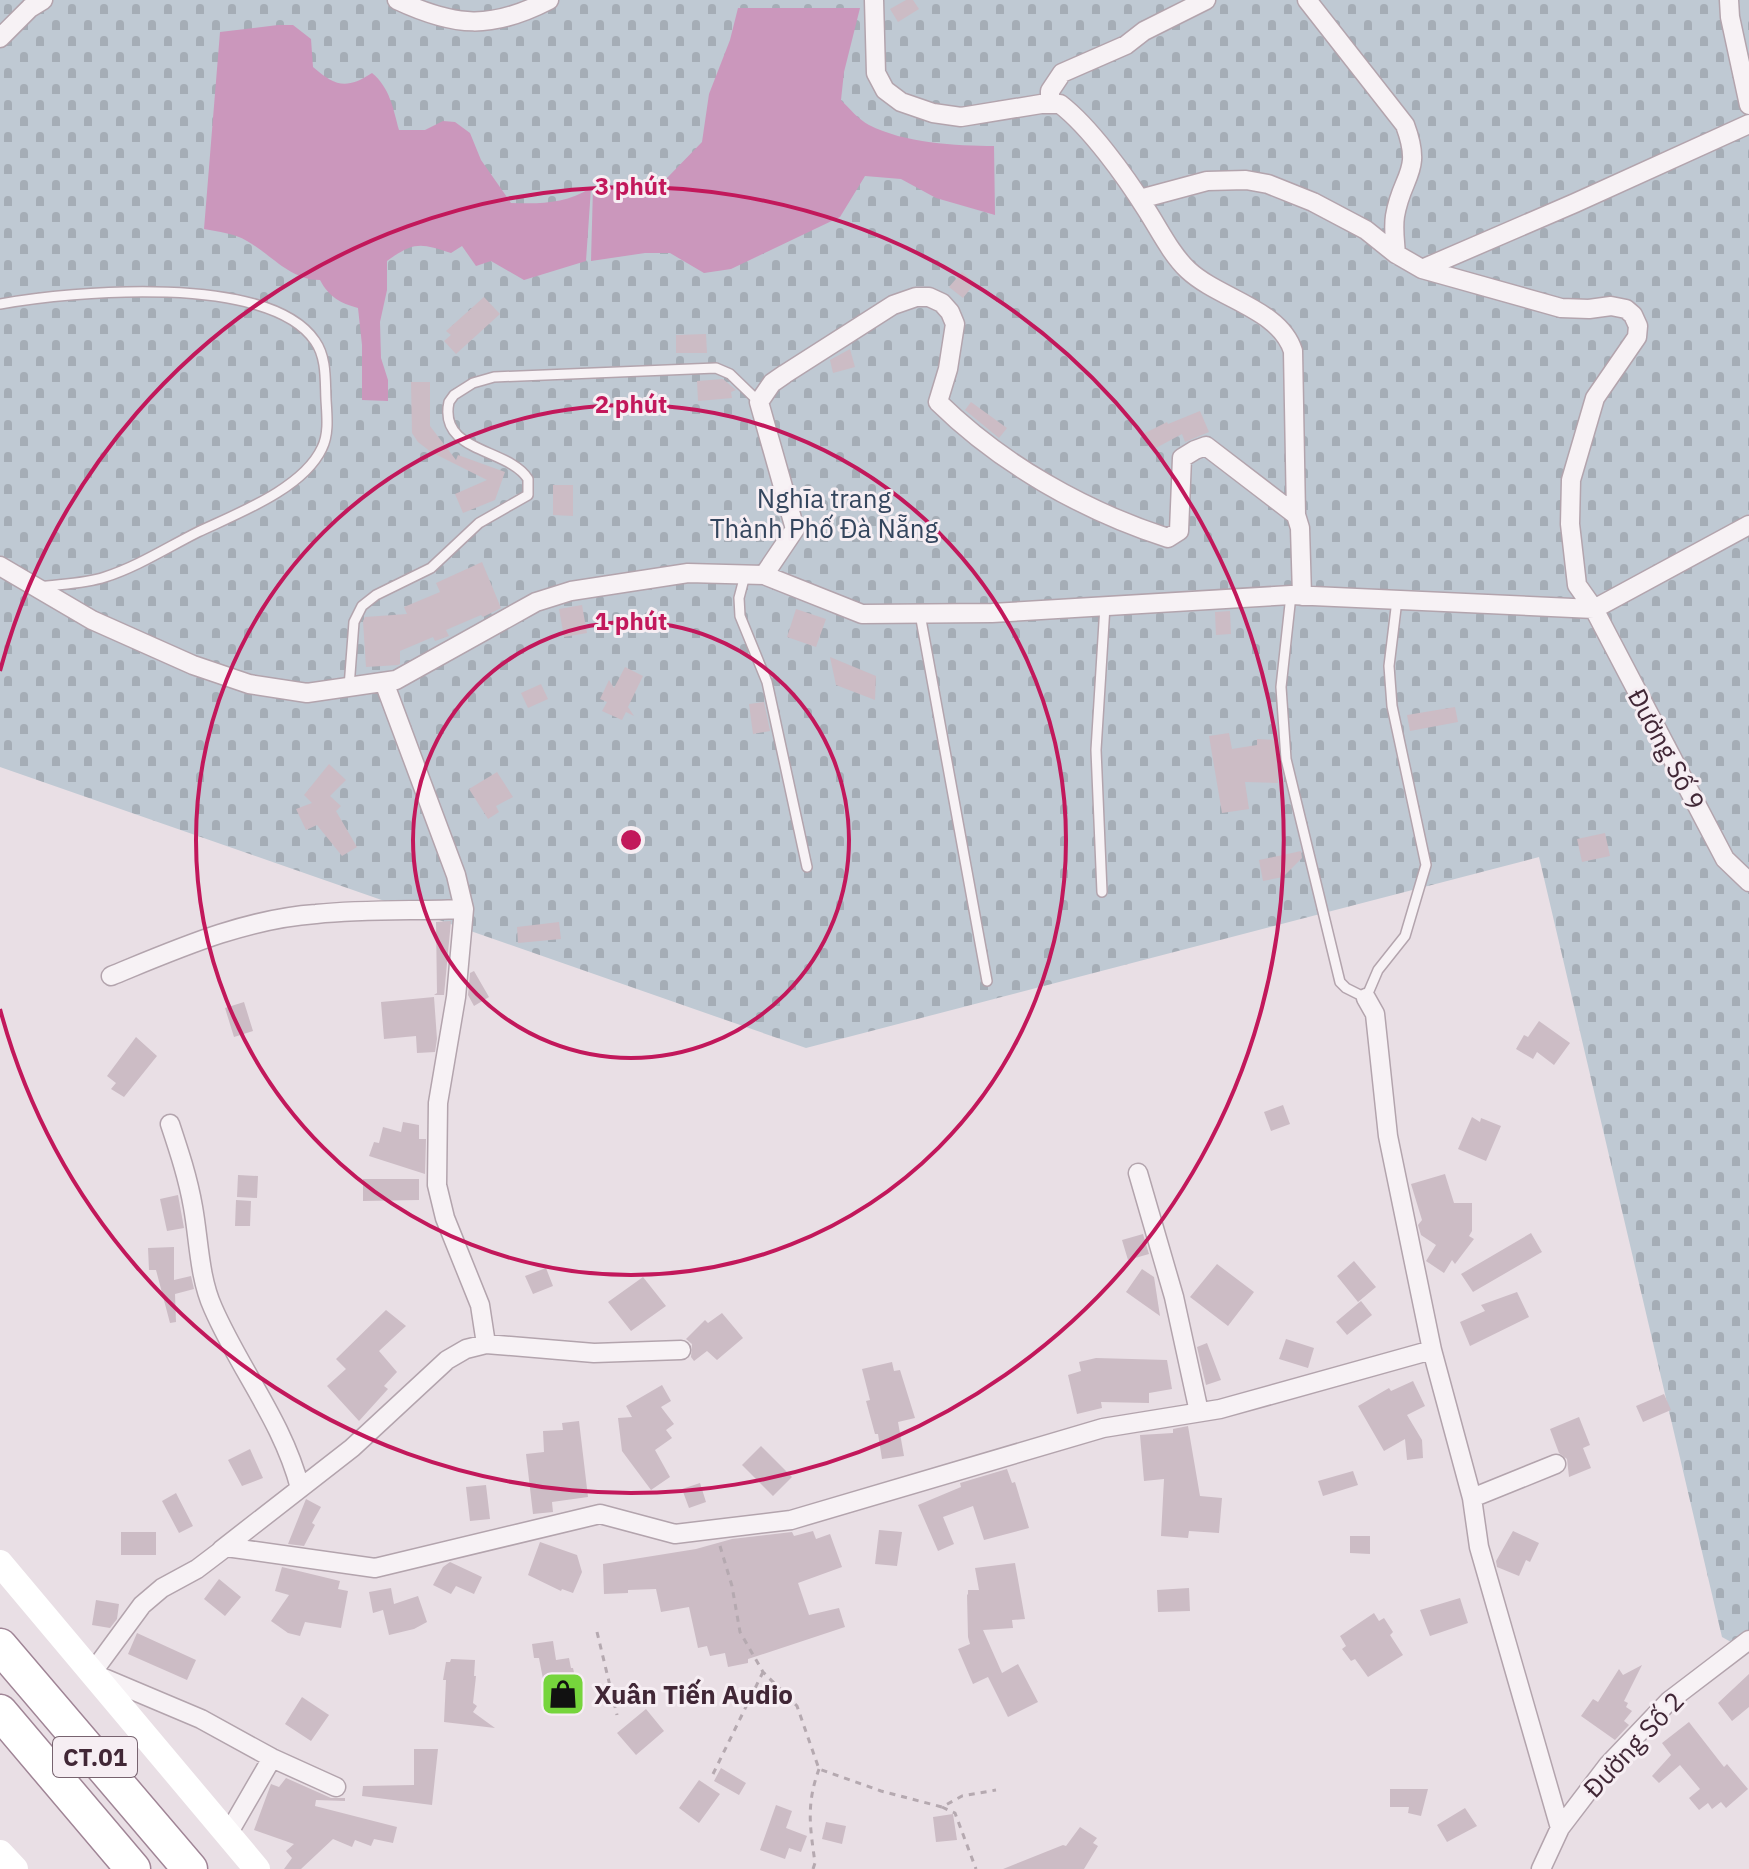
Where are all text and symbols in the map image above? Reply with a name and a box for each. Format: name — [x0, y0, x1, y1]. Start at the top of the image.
text: 3 phút — [595, 170, 667, 202]
text: 2 phút — [595, 388, 667, 420]
park label: Nghĩa trang Thành Phố Đà Nẵng — [710, 481, 939, 545]
text: 1 phút — [595, 605, 667, 637]
street label: Đường Số 9 — [1621, 682, 1713, 816]
centre of rings — [617, 826, 645, 854]
shop icon: Xuân Tiến Audio — [539, 1670, 587, 1718]
place label: Xuân Tiến Audio — [594, 1677, 793, 1711]
street label: Đường Số 2 — [1575, 1684, 1691, 1804]
road number: CT.01 — [53, 1737, 137, 1777]

